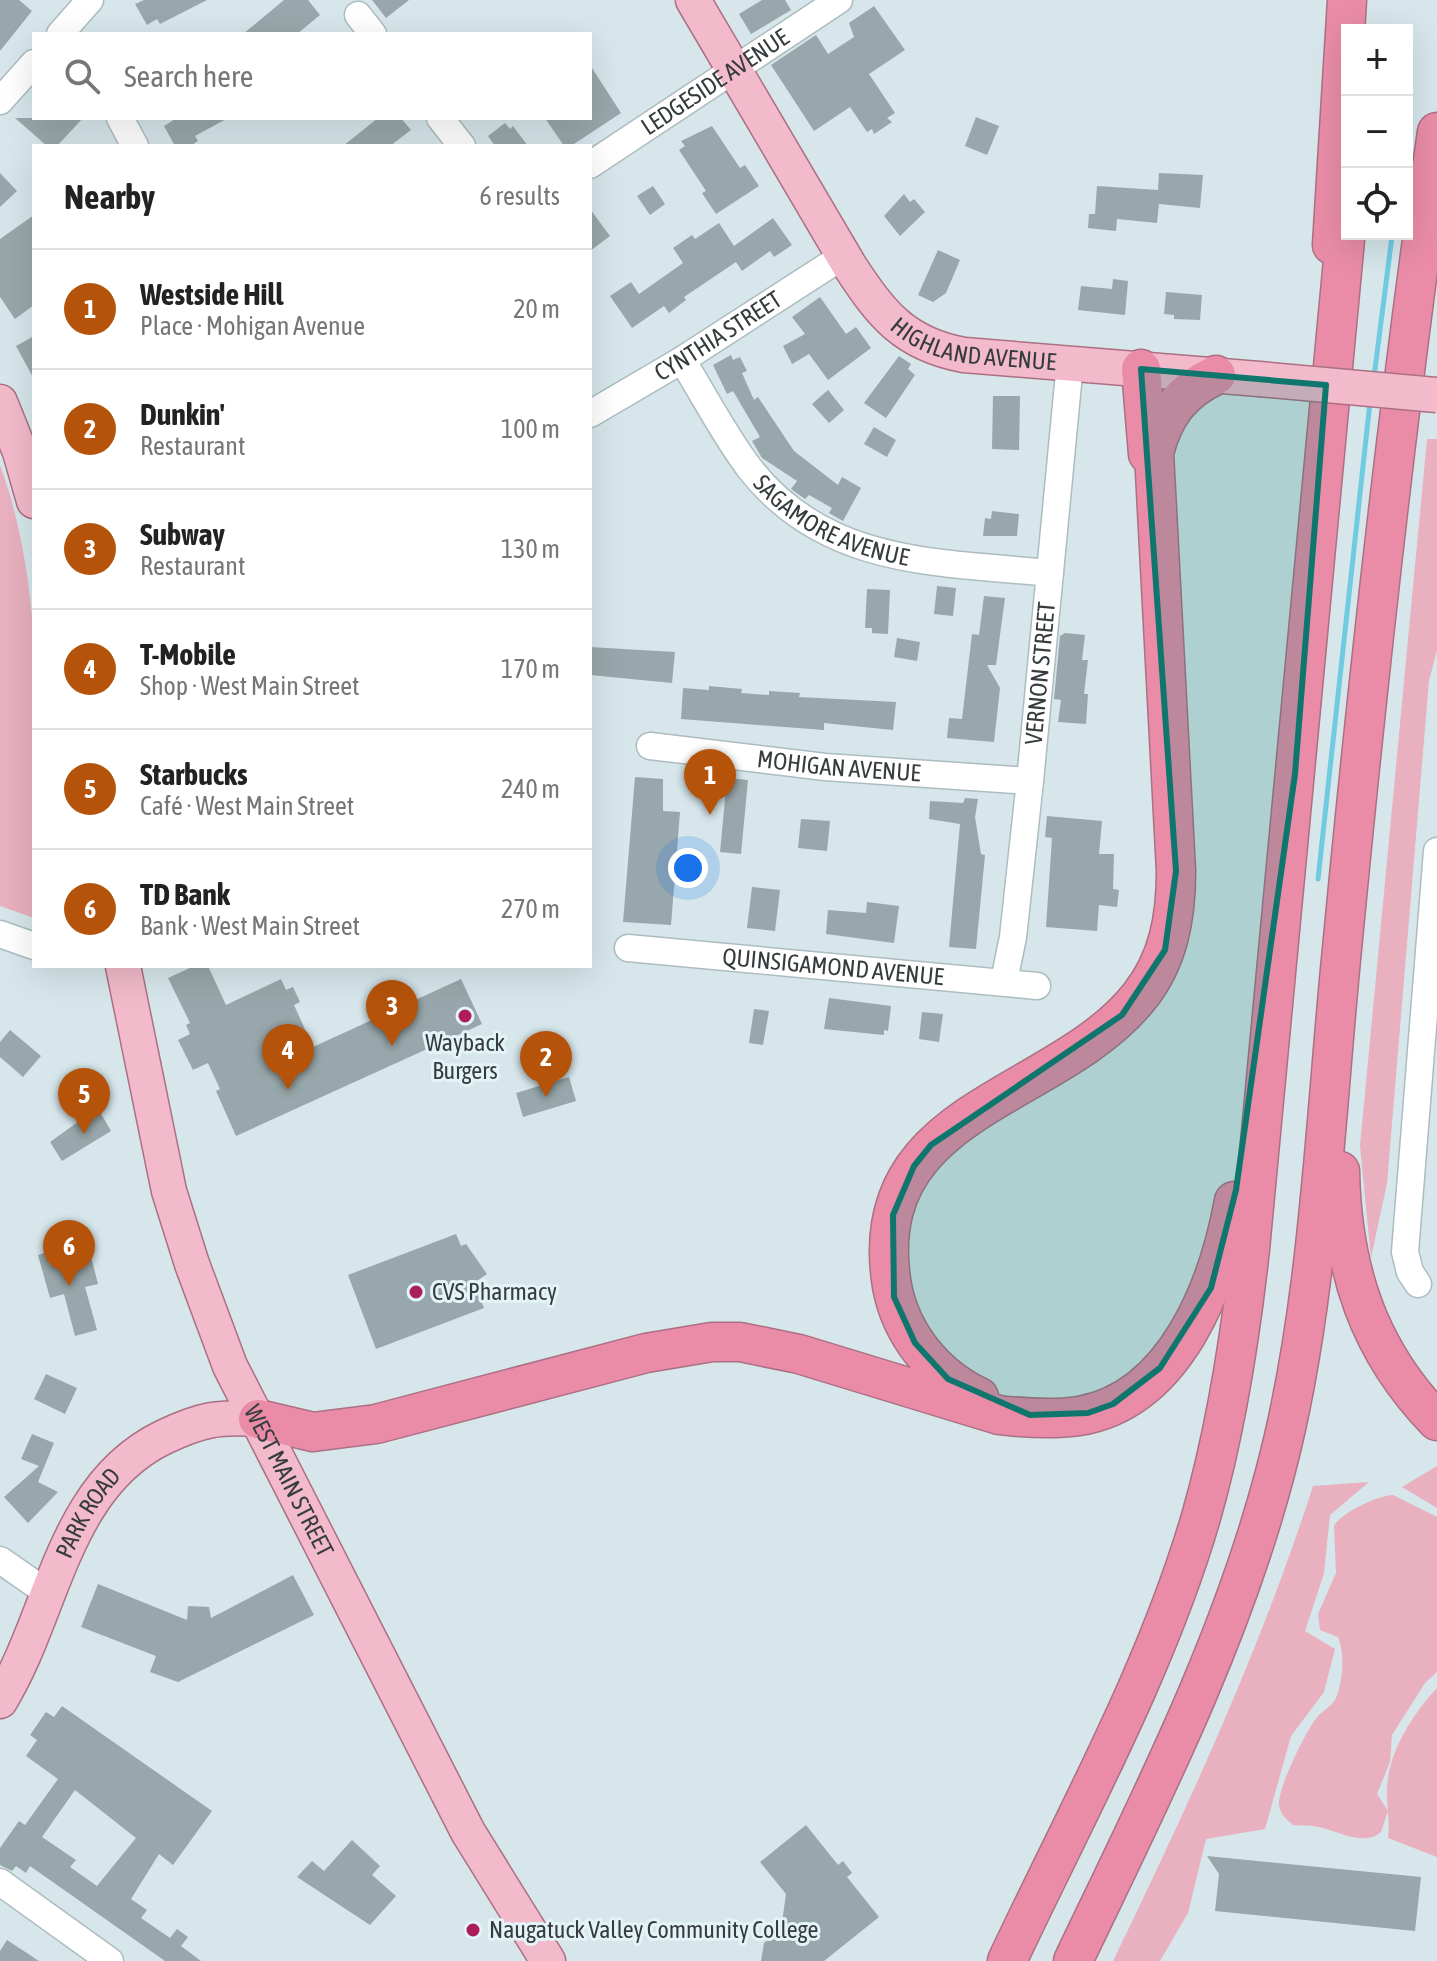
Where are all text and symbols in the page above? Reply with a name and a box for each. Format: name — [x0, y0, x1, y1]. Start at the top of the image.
street label: LEDGESIDE AVENUE — [636, 23, 793, 140]
map controls — [1341, 24, 1413, 240]
button: + — [1341, 24, 1413, 96]
search box — [32, 32, 592, 120]
icon: search — [60, 54, 104, 98]
text: Search here — [124, 59, 253, 93]
button: − — [1341, 96, 1413, 168]
button: locate — [1341, 168, 1413, 240]
text: Nearby — [64, 177, 155, 216]
text: 6 results — [479, 181, 560, 211]
text: Westside Hill — [140, 277, 283, 311]
street label: CYNTHIA STREET — [650, 285, 787, 386]
text: 1 — [84, 294, 96, 324]
text: 20 m — [513, 294, 560, 324]
text: Place · Mohigan Avenue — [140, 311, 365, 341]
street label: HIGHLAND AVENUE — [886, 312, 1057, 375]
text: Dunkin' — [140, 397, 225, 431]
text: 2 — [84, 414, 96, 444]
text: 100 m — [501, 414, 560, 444]
text: Restaurant — [140, 431, 245, 461]
street label: SAGAMORE AVENUE — [748, 469, 911, 571]
text: Subway — [140, 517, 225, 551]
text: 3 — [84, 534, 96, 564]
text: 130 m — [501, 534, 560, 564]
text: Restaurant — [140, 551, 245, 581]
street label: VERNON STREET — [1020, 600, 1060, 746]
text: T-Mobile — [140, 637, 236, 671]
text: 4 — [84, 654, 96, 684]
text: 170 m — [501, 654, 560, 684]
text: Shop · West Main Street — [140, 671, 360, 701]
street label: MOHIGAN AVENUE — [756, 745, 921, 786]
pin: 1 — [684, 749, 736, 815]
text: Starbucks — [140, 757, 248, 791]
text: 5 — [84, 774, 96, 804]
text: 240 m — [501, 774, 560, 804]
text: Café · West Main Street — [140, 791, 354, 821]
your location — [668, 848, 708, 888]
text: TD Bank — [140, 877, 230, 911]
text: 6 — [84, 894, 96, 924]
text: 270 m — [501, 894, 560, 924]
text: Bank · West Main Street — [140, 911, 360, 941]
street label: QUINSIGAMOND AVENUE — [721, 943, 945, 990]
pin: 3 — [366, 980, 418, 1046]
marker: Wayback Burgers — [456, 1007, 474, 1025]
pin: 4 — [262, 1024, 314, 1090]
place label: Wayback Burgers — [425, 1029, 505, 1084]
pin: 2 — [520, 1031, 572, 1097]
pin: 5 — [58, 1068, 110, 1134]
pin: 6 — [43, 1220, 95, 1286]
place label: CVS Pharmacy — [432, 1278, 557, 1305]
marker: CVS Pharmacy — [407, 1283, 425, 1301]
street label: WEST MAIN STREET — [239, 1400, 339, 1561]
street label: PARK ROAD — [50, 1462, 125, 1562]
place label: Naugatuck Valley Community College — [489, 1916, 818, 1943]
marker: Naugatuck Valley Community College — [464, 1921, 482, 1939]

